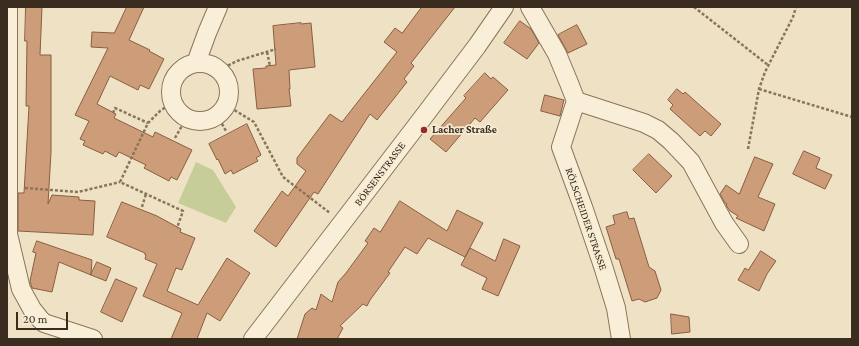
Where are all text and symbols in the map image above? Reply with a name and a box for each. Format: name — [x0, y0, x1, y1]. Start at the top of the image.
place label: Lacher Straße — [432, 123, 497, 137]
marker: Lacher Straße — [419, 125, 429, 135]
street label: BÖRSENSTRASSE — [352, 139, 408, 209]
street label: RÖLSCHEIDER STRASSE — [562, 166, 610, 272]
scale bar — [18, 304, 70, 330]
text: 20 m — [23, 312, 47, 326]

